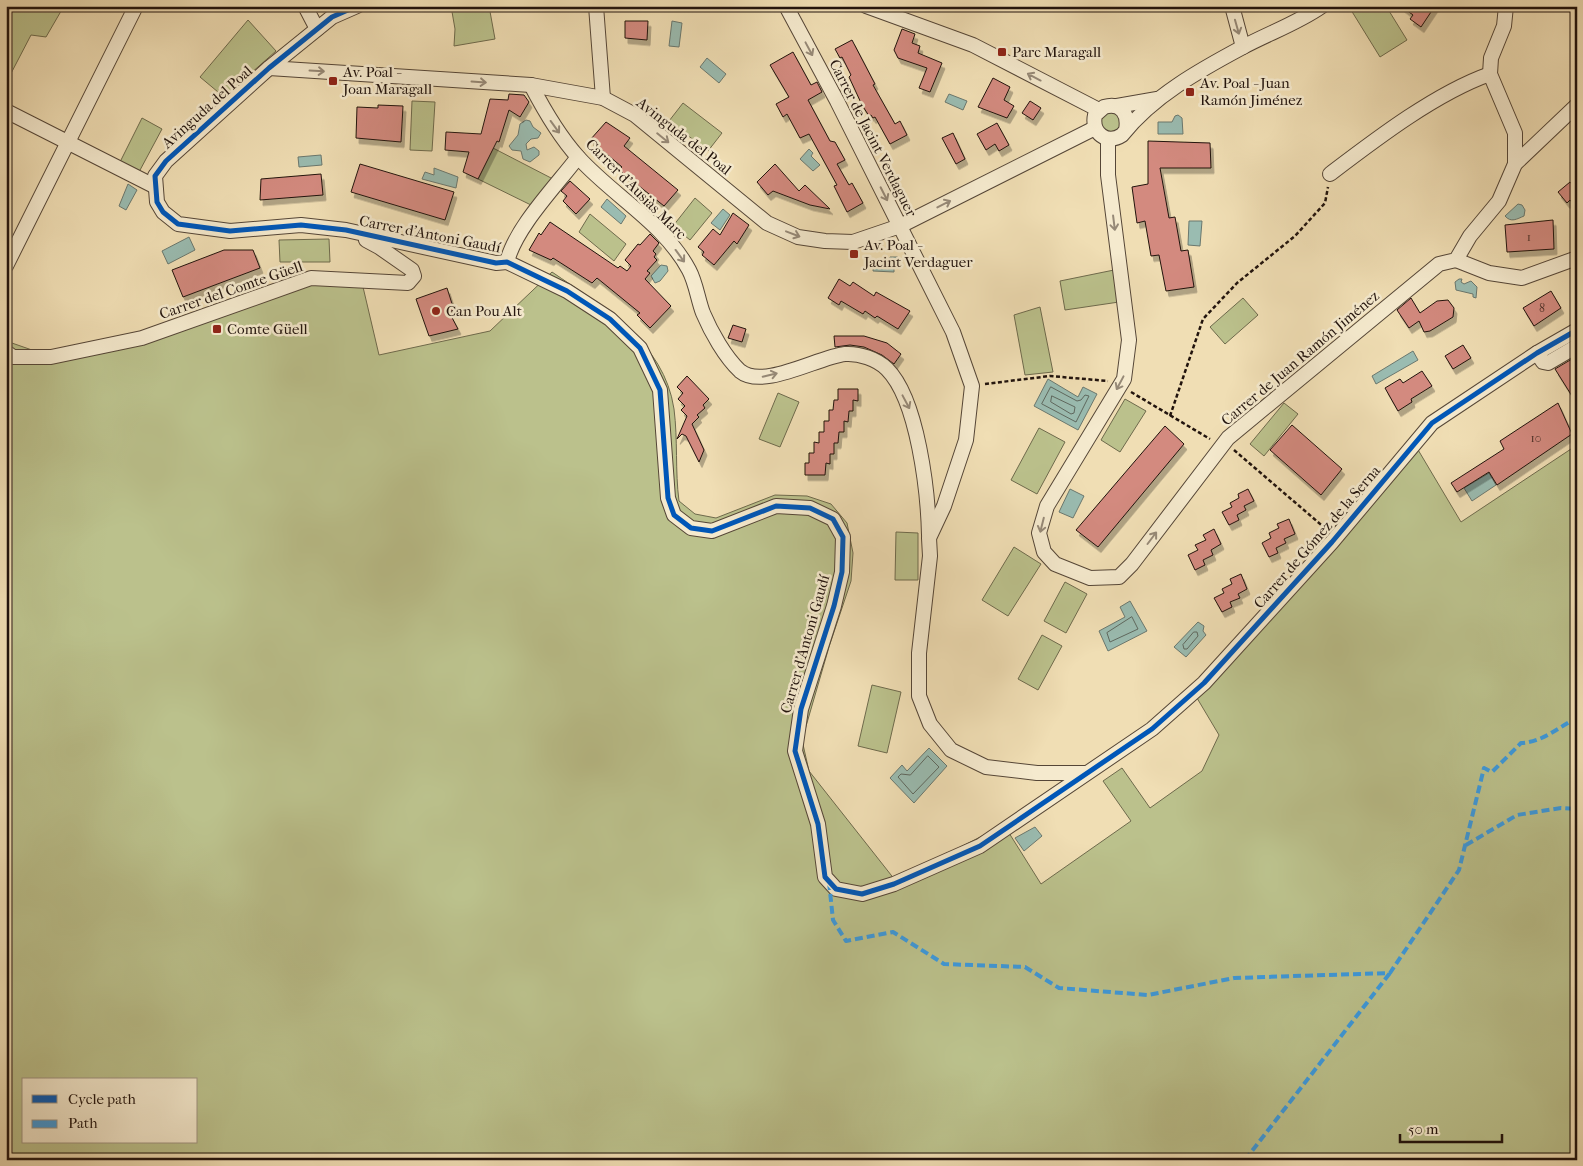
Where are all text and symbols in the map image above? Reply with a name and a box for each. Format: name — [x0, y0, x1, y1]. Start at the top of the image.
one-way arrow — [1232, 18, 1242, 34]
one-way arrow — [804, 42, 814, 57]
place label: Parc Maragall — [1012, 43, 1101, 61]
marker: Parc Maragall — [996, 46, 1008, 58]
street label: Carrer de Jacint Verdaguer — [825, 56, 921, 220]
street label: Avinguda del Poal — [157, 62, 256, 153]
place label: Av. Poal - Joan Maragall — [342, 63, 432, 98]
one-way arrow — [309, 67, 325, 76]
one-way arrow — [1027, 72, 1042, 81]
place label: Av. Poal - Juan Ramón Jiménez — [1199, 74, 1303, 109]
marker: Av. Poal - Joan Maragall — [327, 75, 339, 87]
one-way arrow — [471, 77, 487, 86]
marker: Av. Poal - Juan Ramón Jiménez — [1184, 86, 1196, 98]
street label: Avinguda del Poal — [632, 93, 735, 179]
one-way arrow — [550, 119, 561, 133]
one-way arrow — [656, 132, 669, 143]
street label: Carrer d'Ausiàs Marc — [582, 135, 690, 243]
one-way arrow — [879, 186, 889, 201]
one-way arrow — [936, 199, 951, 209]
street label: Carrer d'Antoni Gaudí — [358, 211, 503, 257]
one-way arrow — [1110, 215, 1120, 231]
one-way arrow — [785, 230, 800, 239]
house number: 1 — [1527, 230, 1531, 244]
place label: Av. Poal - Jacint Verdaguer — [863, 236, 973, 271]
marker: Av. Poal - Jacint Verdaguer — [848, 248, 860, 260]
one-way arrow — [674, 249, 685, 262]
street label: Carrer del Comte Güell — [157, 257, 305, 323]
street label: Carrer de Juan Ramón Jiménez — [1217, 286, 1383, 429]
house number: 8 — [1539, 301, 1545, 315]
place label: Can Pou Alt — [446, 302, 523, 320]
marker: Can Pou Alt — [430, 305, 442, 317]
place label: Comte Güell — [227, 320, 308, 338]
marker: Comte Güell — [211, 323, 223, 335]
one-way arrow — [761, 370, 777, 379]
one-way arrow — [1115, 376, 1125, 391]
one-way arrow — [901, 395, 911, 410]
house number: 10 — [1531, 431, 1541, 445]
street label: Carrer de Gómez de la Serna — [1250, 461, 1385, 612]
one-way arrow — [1037, 516, 1046, 532]
one-way arrow — [1147, 531, 1157, 545]
street label: Carrer d'Antoni Gaudí — [777, 572, 834, 715]
legend — [22, 1078, 198, 1144]
text: Cycle path — [68, 1090, 136, 1108]
scale bar — [1400, 1111, 1503, 1143]
text: Path — [68, 1114, 98, 1132]
text: 50 m — [1408, 1120, 1439, 1138]

